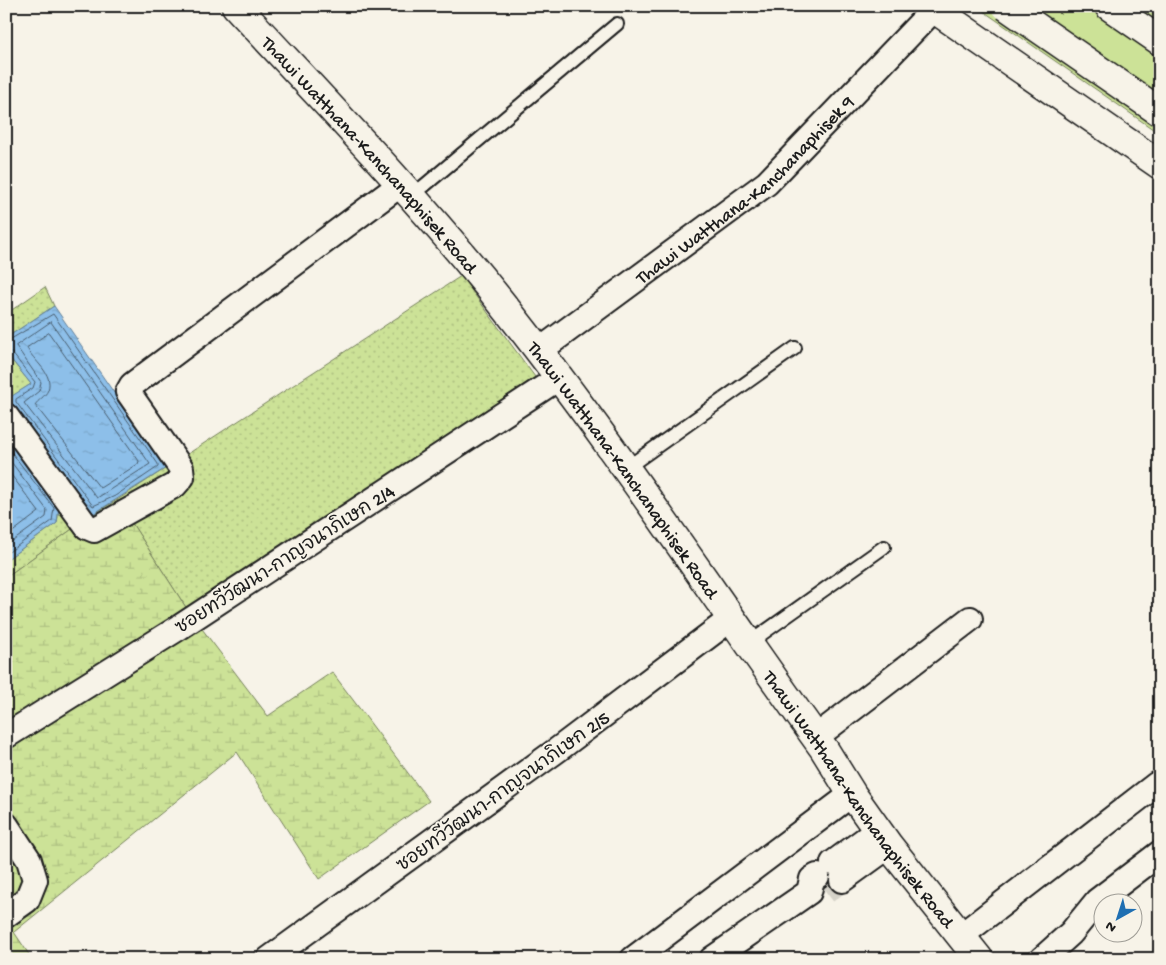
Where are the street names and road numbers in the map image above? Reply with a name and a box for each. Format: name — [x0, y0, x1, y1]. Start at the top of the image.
street label: Thawi Watthana-Kanchanaphisek Road — [254, 32, 482, 281]
street label: Thawi Watthana-Kanchanaphisek 9 — [632, 91, 860, 291]
street label: Thawi Watthana-Kanchanaphisek Road — [520, 337, 723, 606]
street label: ซอยทวีวัฒนา-กาญจนาภิเษก 2/4 — [170, 479, 400, 641]
street label: Thawi Watthana-Kanchanaphisek Road — [756, 666, 959, 935]
street label: ซอยทวีวัฒนา-กาญจนาภิเษก 2/5 — [391, 705, 615, 878]

